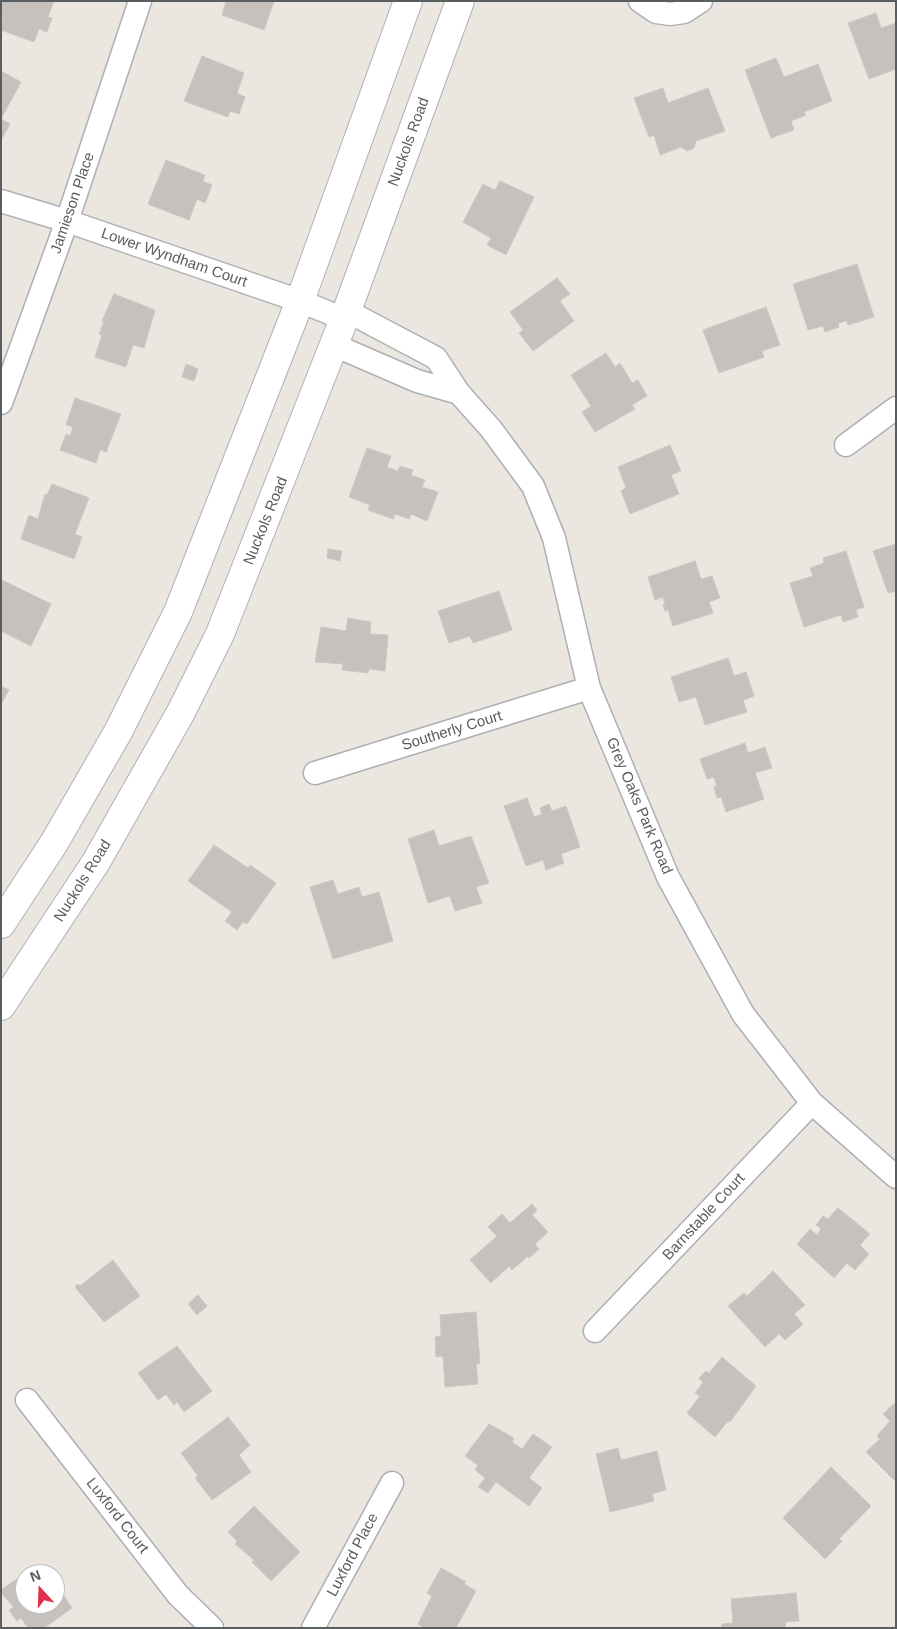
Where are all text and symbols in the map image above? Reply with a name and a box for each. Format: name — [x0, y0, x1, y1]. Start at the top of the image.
street label: Nuckols Road — [385, 95, 433, 189]
street label: Jamieson Place — [47, 150, 99, 256]
street label: Lower Wyndham Court — [99, 225, 249, 291]
street label: Nuckols Road — [240, 474, 292, 568]
street label: Southerly Court — [400, 707, 504, 755]
street label: Grey Oaks Park Road — [602, 735, 676, 877]
street label: Nuckols Road — [51, 837, 115, 925]
street label: Barnstable Court — [659, 1170, 749, 1264]
street label: Luxford Court — [82, 1475, 152, 1557]
street label: Luxford Place — [324, 1510, 382, 1600]
north arrow — [15, 1564, 65, 1614]
text: N — [28, 1567, 43, 1585]

